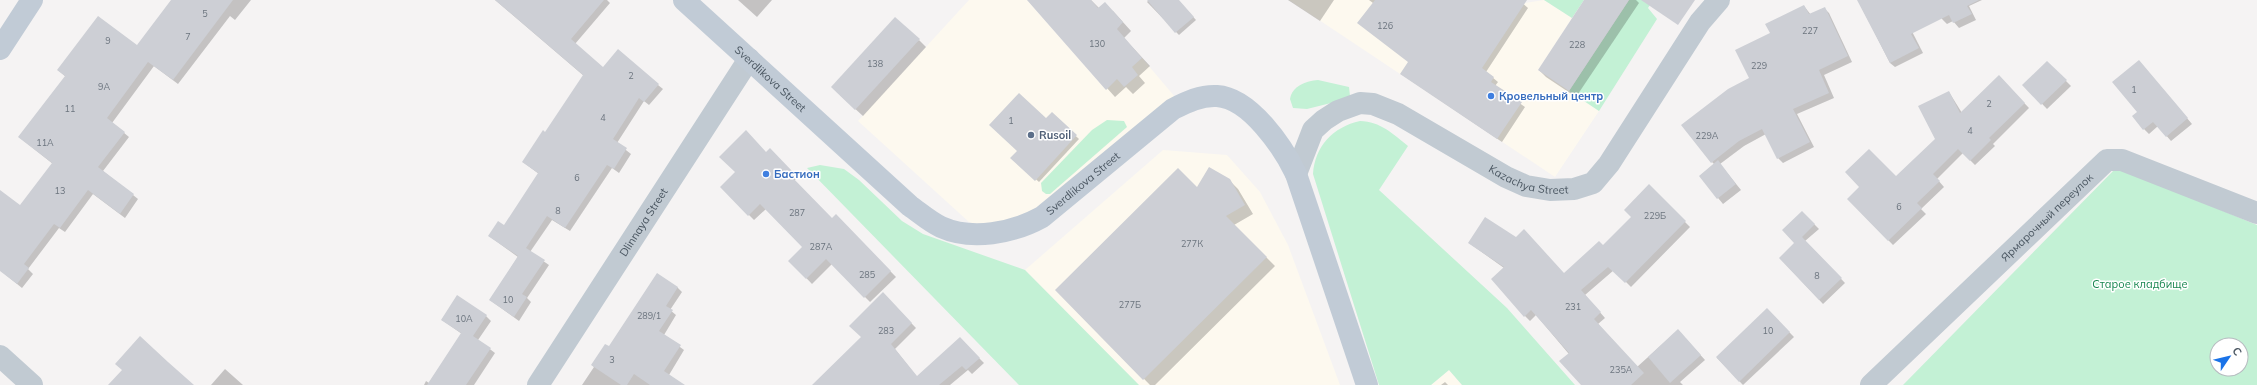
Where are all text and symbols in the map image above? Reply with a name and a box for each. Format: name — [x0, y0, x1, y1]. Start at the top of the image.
house number: 5 — [202, 8, 208, 19]
house number: 126 — [1377, 20, 1393, 31]
house number: 227 — [1802, 25, 1818, 36]
house number: 7 — [185, 31, 191, 42]
house number: 9 — [105, 35, 111, 46]
house number: 130 — [1089, 38, 1105, 49]
house number: 228 — [1569, 39, 1585, 50]
street label: Sverdlikova Street — [732, 43, 809, 115]
house number: 138 — [867, 58, 883, 69]
house number: 229 — [1751, 60, 1767, 71]
house number: 2 — [628, 70, 634, 81]
house number: 9А — [98, 81, 110, 92]
house number: 1 — [2131, 84, 2137, 95]
place label: Кровельный центр — [1499, 89, 1603, 103]
marker: Кровельный центр — [1486, 91, 1496, 101]
house number: 2 — [1986, 98, 1992, 109]
house number: 11 — [65, 103, 75, 114]
house number: 4 — [600, 112, 606, 123]
house number: 1 — [1008, 115, 1014, 126]
house number: 4 — [1967, 125, 1973, 136]
place label: Rusoil — [1039, 128, 1071, 142]
marker: Rusoil — [1026, 130, 1036, 140]
house number: 229А — [1696, 130, 1719, 141]
house number: 11А — [36, 137, 54, 148]
street label: Sverdlikova Street — [1043, 149, 1123, 218]
street label: Kazachya Street — [1486, 161, 1569, 197]
place label: Бастион — [774, 167, 820, 181]
marker: Бастион — [761, 169, 771, 179]
street label: Ярмарочный переулок — [1998, 170, 2096, 264]
house number: 6 — [574, 172, 580, 183]
house number: 13 — [55, 185, 65, 196]
street label: Dlinnaya Street — [616, 185, 671, 259]
house number: 6 — [1896, 201, 1902, 212]
house number: 8 — [555, 205, 561, 216]
house number: 287 — [789, 207, 805, 218]
house number: 229Б — [1644, 210, 1666, 221]
house number: 277К — [1181, 238, 1203, 249]
house number: 287А — [810, 241, 833, 252]
house number: 285 — [859, 269, 876, 280]
house number: 8 — [1814, 270, 1820, 281]
park label: Старое кладбище — [2092, 277, 2188, 291]
house number: 10 — [503, 294, 513, 305]
house number: 277Б — [1119, 299, 1141, 310]
house number: 231 — [1565, 301, 1581, 312]
house number: 289/1 — [637, 310, 661, 321]
house number: 10А — [455, 313, 473, 324]
house number: 283 — [878, 325, 894, 336]
house number: 10 — [1763, 325, 1773, 336]
north arrow — [2209, 337, 2249, 377]
text: С — [2229, 344, 2245, 359]
house number: 3 — [609, 354, 615, 365]
house number: 235А — [1610, 364, 1633, 375]

